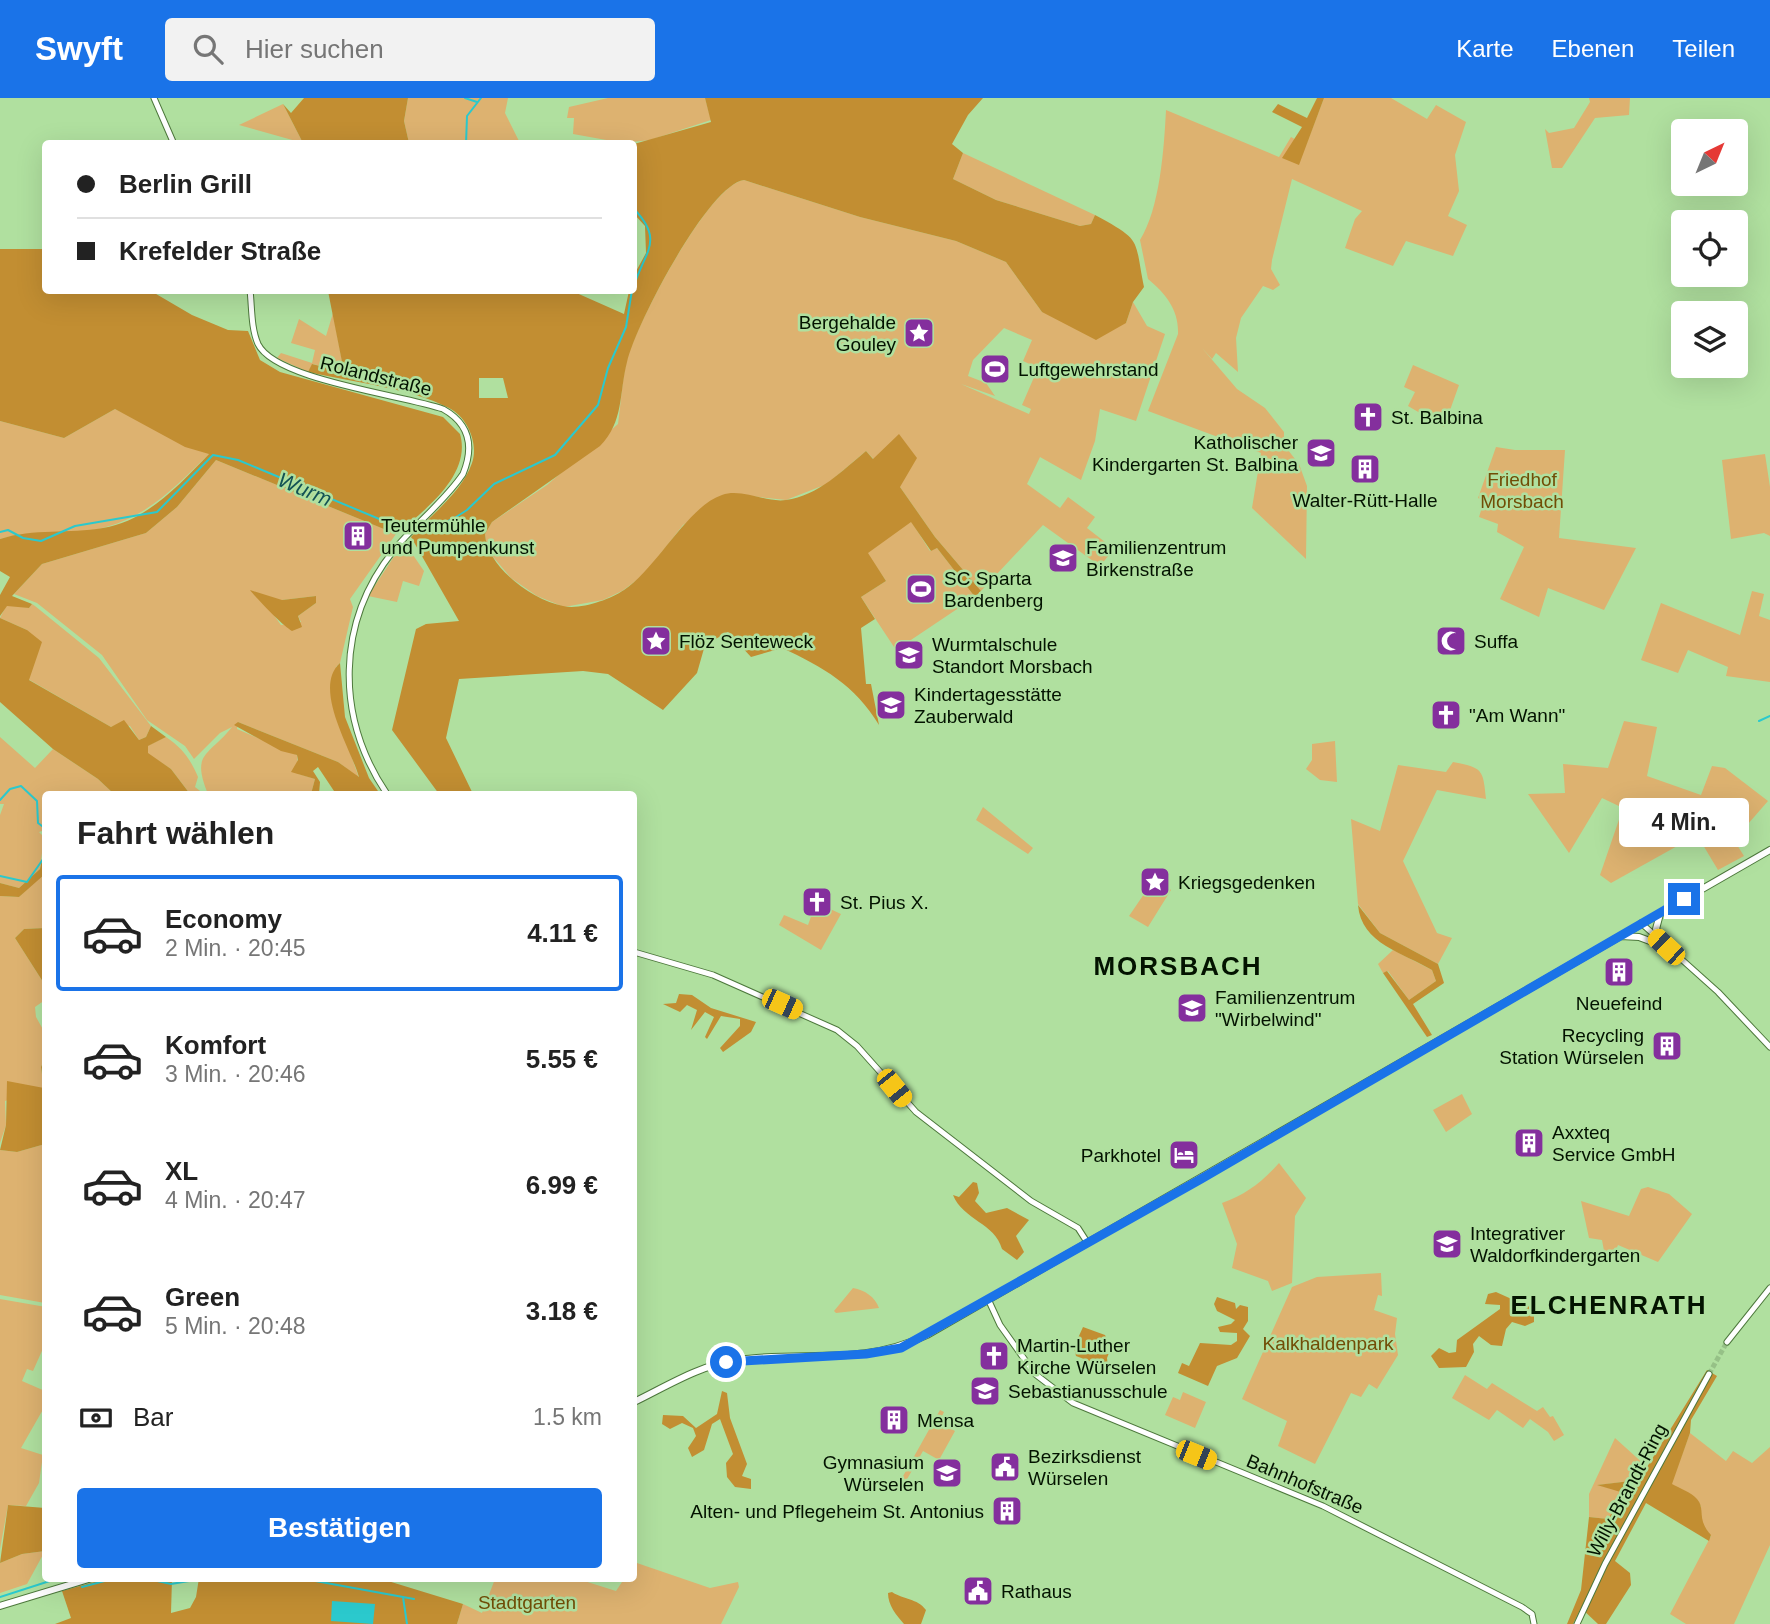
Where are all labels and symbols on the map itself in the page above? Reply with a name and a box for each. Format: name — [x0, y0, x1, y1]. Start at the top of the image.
north arrow — [1671, 119, 1748, 196]
place label: Bergehalde Gouley — [799, 312, 896, 355]
place icon: Bergehalde Gouley — [902, 316, 936, 350]
street label: Rolandstraße — [318, 352, 434, 400]
sports icon: Luftgewehrstand — [978, 352, 1012, 386]
place label: Luftgewehrstand — [1018, 359, 1159, 380]
church icon: St. Balbina — [1351, 400, 1385, 434]
place label: St. Balbina — [1391, 407, 1483, 428]
place label: Katholischer Kindergarten St. Balbina — [1092, 432, 1299, 475]
school or university icon: Katholischer Kindergarten St. Balbina — [1304, 436, 1338, 470]
building icon: Walter-Rütt-Halle — [1348, 452, 1382, 486]
water label: Wurm — [275, 467, 335, 511]
park label: Friedhof Morsbach — [1480, 469, 1564, 512]
place label: Walter-Rütt-Halle — [1293, 490, 1438, 511]
place label: Teutermühle und Pumpenkunst — [381, 515, 535, 558]
building icon: Teutermühle und Pumpenkunst — [341, 519, 375, 553]
place label: Familienzentrum Birkenstraße — [1086, 537, 1226, 580]
school or university icon: Familienzentrum Birkenstraße — [1046, 541, 1080, 575]
place label: SC Sparta Bardenberg — [944, 568, 1043, 611]
sports icon: SC Sparta Bardenberg — [904, 572, 938, 606]
place icon: Flöz Senteweck — [639, 624, 673, 658]
mosque icon: Suffa — [1434, 624, 1468, 658]
place label: Flöz Senteweck — [679, 631, 814, 652]
place label: Suffa — [1474, 631, 1518, 652]
place label: Wurmtalschule Standort Morsbach — [932, 634, 1093, 677]
school or university icon: Wurmtalschule Standort Morsbach — [892, 638, 926, 672]
place label: Kindertagesstätte Zauberwald — [914, 684, 1062, 727]
school or university icon: Kindertagesstätte Zauberwald — [874, 688, 908, 722]
church icon: "Am Wann" — [1429, 698, 1463, 732]
place label: "Am Wann" — [1469, 705, 1565, 726]
callout: 4 Min. — [1619, 798, 1749, 846]
place icon: Kriegsgedenken — [1138, 865, 1172, 899]
place label: Kriegsgedenken — [1178, 872, 1315, 893]
route end — [1668, 883, 1700, 915]
church icon: St. Pius X. — [800, 885, 834, 919]
place label: St. Pius X. — [840, 892, 929, 913]
car — [1644, 925, 1689, 969]
district label: MORSBACH — [1093, 951, 1263, 981]
building icon: Neuefeind — [1602, 955, 1636, 989]
car — [759, 986, 806, 1022]
place label: Familienzentrum "Wirbelwind" — [1215, 987, 1355, 1030]
school or university icon: Familienzentrum "Wirbelwind" — [1175, 991, 1209, 1025]
place label: Neuefeind — [1576, 993, 1662, 1014]
place label: Recycling Station Würselen — [1499, 1025, 1644, 1068]
building icon: Recycling Station Würselen — [1650, 1029, 1684, 1063]
car — [873, 1065, 916, 1111]
place label: Axxteq Service GmbH — [1552, 1122, 1676, 1165]
building icon: Axxteq Service GmbH — [1512, 1126, 1546, 1160]
hotel icon: Parkhotel — [1167, 1138, 1201, 1172]
place label: Parkhotel — [1081, 1145, 1161, 1166]
place label: Integrativer Waldorfkindergarten — [1470, 1223, 1640, 1266]
school or university icon: Integrativer Waldorfkindergarten — [1430, 1227, 1464, 1261]
district label: ELCHENRATH — [1510, 1290, 1708, 1320]
park label: Kalkhaldenpark — [1263, 1333, 1394, 1354]
place label: Martin-Luther Kirche Würselen — [1017, 1335, 1156, 1378]
church icon: Martin-Luther Kirche Würselen — [977, 1339, 1011, 1373]
route start — [710, 1346, 742, 1378]
school or university icon: Sebastianusschule — [968, 1374, 1002, 1408]
place label: Sebastianusschule — [1008, 1381, 1168, 1402]
building icon: Mensa — [877, 1403, 911, 1437]
place label: Mensa — [917, 1410, 974, 1431]
street label: Willy-Brandt-Ring — [1583, 1420, 1671, 1560]
car — [1173, 1437, 1220, 1473]
place label: Bezirksdienst Würselen — [1028, 1446, 1142, 1489]
public building icon: Bezirksdienst Würselen — [988, 1450, 1022, 1484]
street label: Bahnhofstraße — [1244, 1450, 1366, 1518]
place label: Gymnasium Würselen — [823, 1452, 924, 1495]
school or university icon: Gymnasium Würselen — [930, 1456, 964, 1490]
building icon: Alten- und Pflegeheim St. Antonius — [990, 1494, 1024, 1528]
place label: Alten- und Pflegeheim St. Antonius — [690, 1501, 984, 1522]
public building icon: Rathaus — [961, 1574, 995, 1608]
place label: Rathaus — [1001, 1581, 1072, 1602]
park label: Stadtgarten — [478, 1592, 576, 1613]

